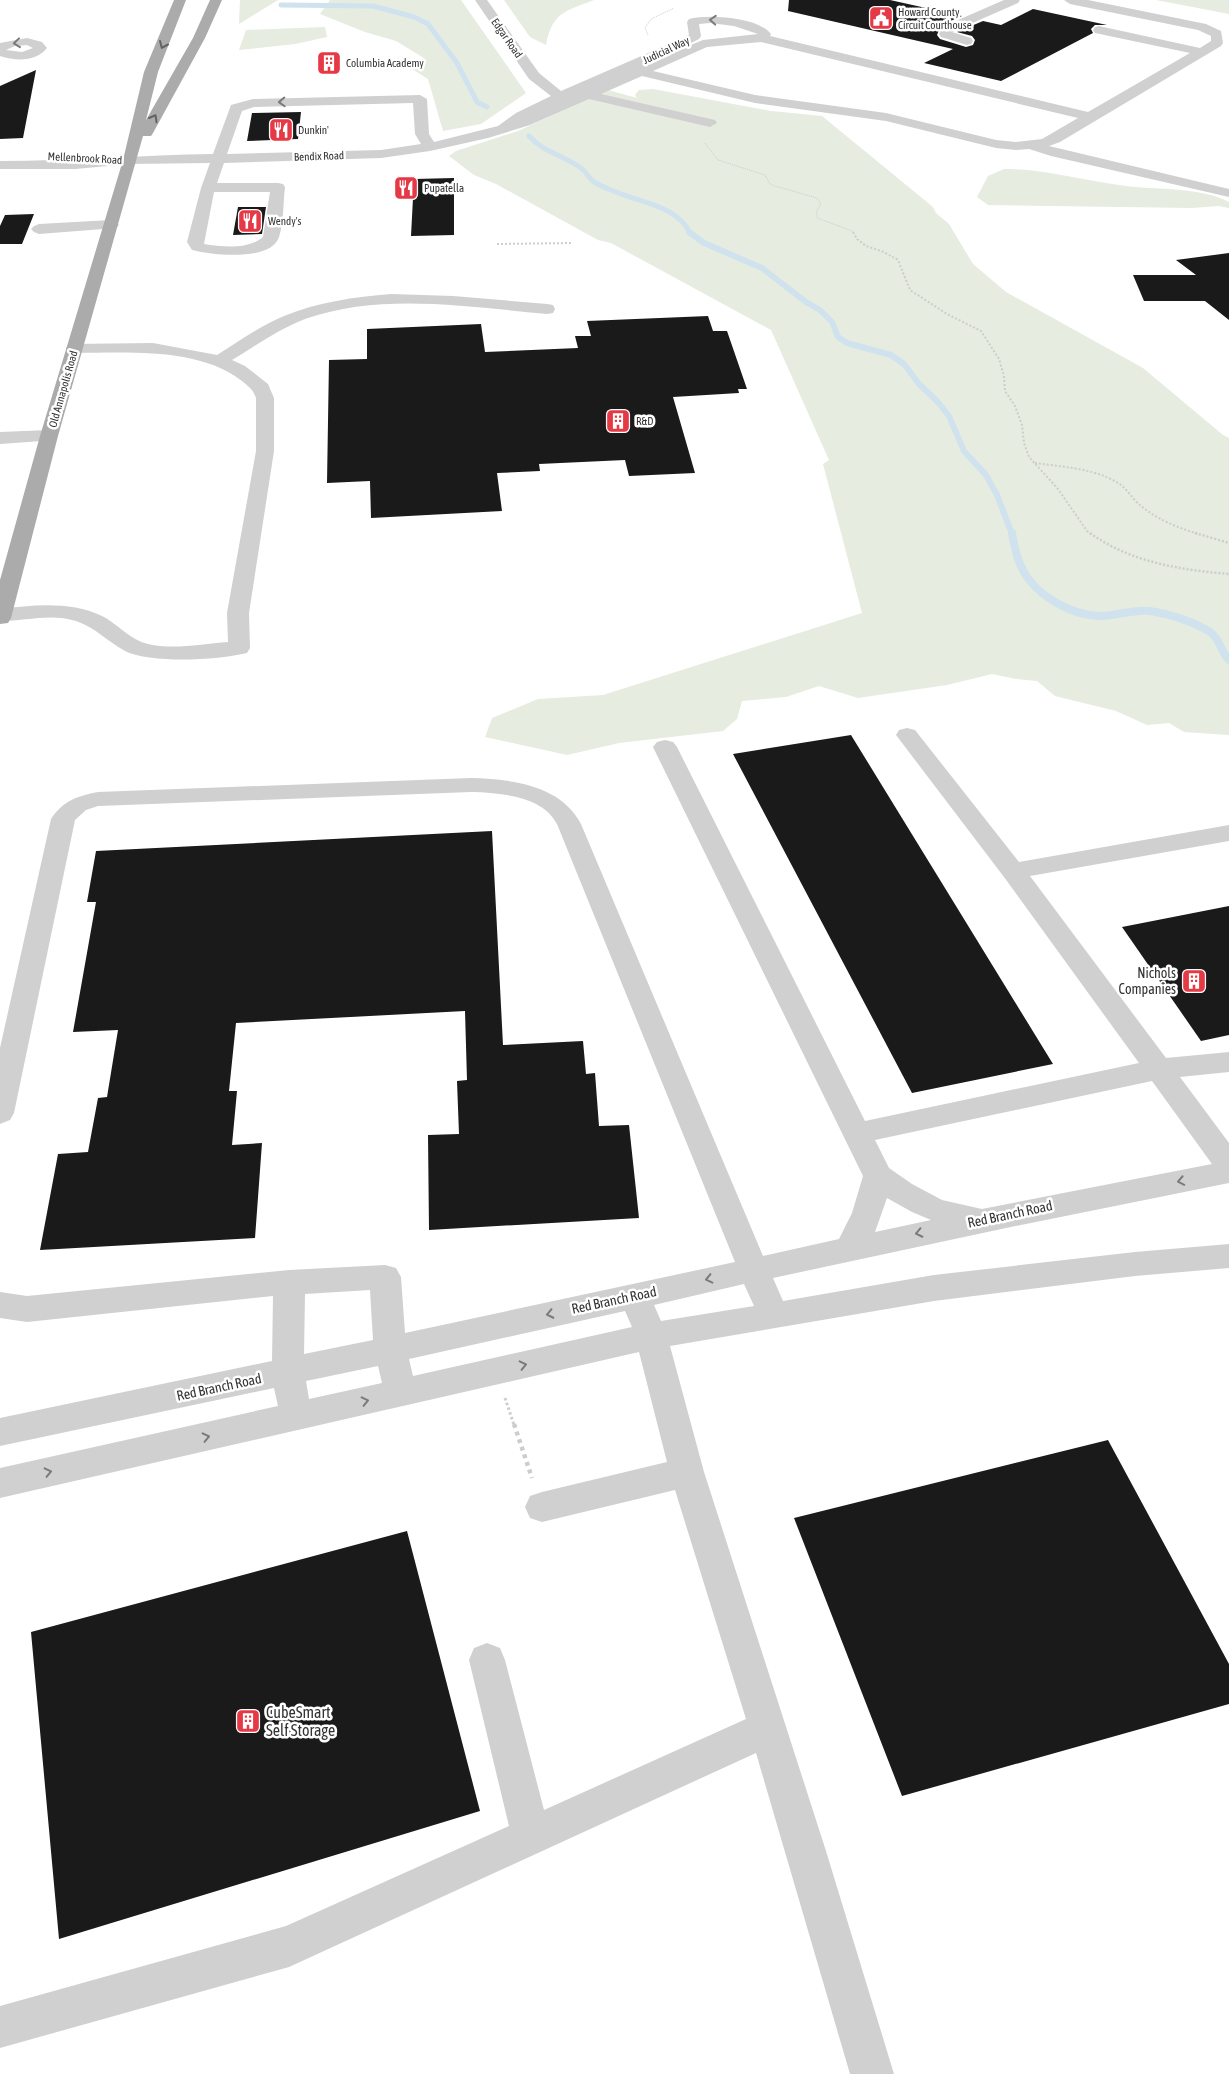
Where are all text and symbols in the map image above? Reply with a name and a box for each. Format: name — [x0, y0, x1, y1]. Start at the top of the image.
public building icon: Howard County Circuit Courthouse — [868, 5, 894, 31]
place label: Howard County Circuit Courthouse — [898, 6, 972, 31]
one-way arrow — [709, 15, 717, 26]
street label: Edgar Road — [489, 16, 525, 60]
street label: Judicial Way — [641, 34, 692, 66]
one-way arrow — [13, 37, 21, 48]
one-way arrow — [158, 40, 169, 49]
building icon: Columbia Academy — [316, 50, 342, 76]
place label: Columbia Academy — [346, 57, 424, 69]
one-way arrow — [278, 97, 286, 107]
one-way arrow — [148, 114, 158, 123]
restaurant icon: Dunkin' — [268, 117, 294, 143]
place label: Dunkin' — [298, 124, 329, 136]
street label: Bendix Road — [294, 149, 344, 163]
street label: Mellenbrook Road — [47, 150, 123, 166]
restaurant icon: Pupatella — [393, 175, 419, 201]
place label: Pupatella — [424, 182, 464, 194]
restaurant icon: Wendy's — [237, 208, 263, 234]
place label: Wendy's — [268, 215, 302, 227]
street label: Old Annapolis Road — [46, 349, 80, 429]
building icon: R&D — [605, 408, 631, 434]
place label: R&D — [636, 415, 653, 427]
place label: Nichols Companies — [1119, 965, 1176, 997]
building icon: Nichols Companies — [1181, 968, 1207, 994]
one-way arrow — [1177, 1175, 1185, 1185]
street label: Red Branch Road — [966, 1197, 1054, 1231]
one-way arrow — [914, 1228, 923, 1238]
one-way arrow — [704, 1273, 713, 1284]
street label: Red Branch Road — [570, 1283, 658, 1317]
one-way arrow — [546, 1309, 555, 1319]
one-way arrow — [519, 1360, 528, 1371]
street label: Red Branch Road — [175, 1370, 263, 1404]
one-way arrow — [360, 1396, 369, 1407]
one-way arrow — [202, 1432, 211, 1443]
one-way arrow — [43, 1467, 52, 1478]
place label: CubeSmart Self Storage — [266, 1703, 335, 1740]
building icon: CubeSmart Self Storage — [235, 1708, 261, 1734]

